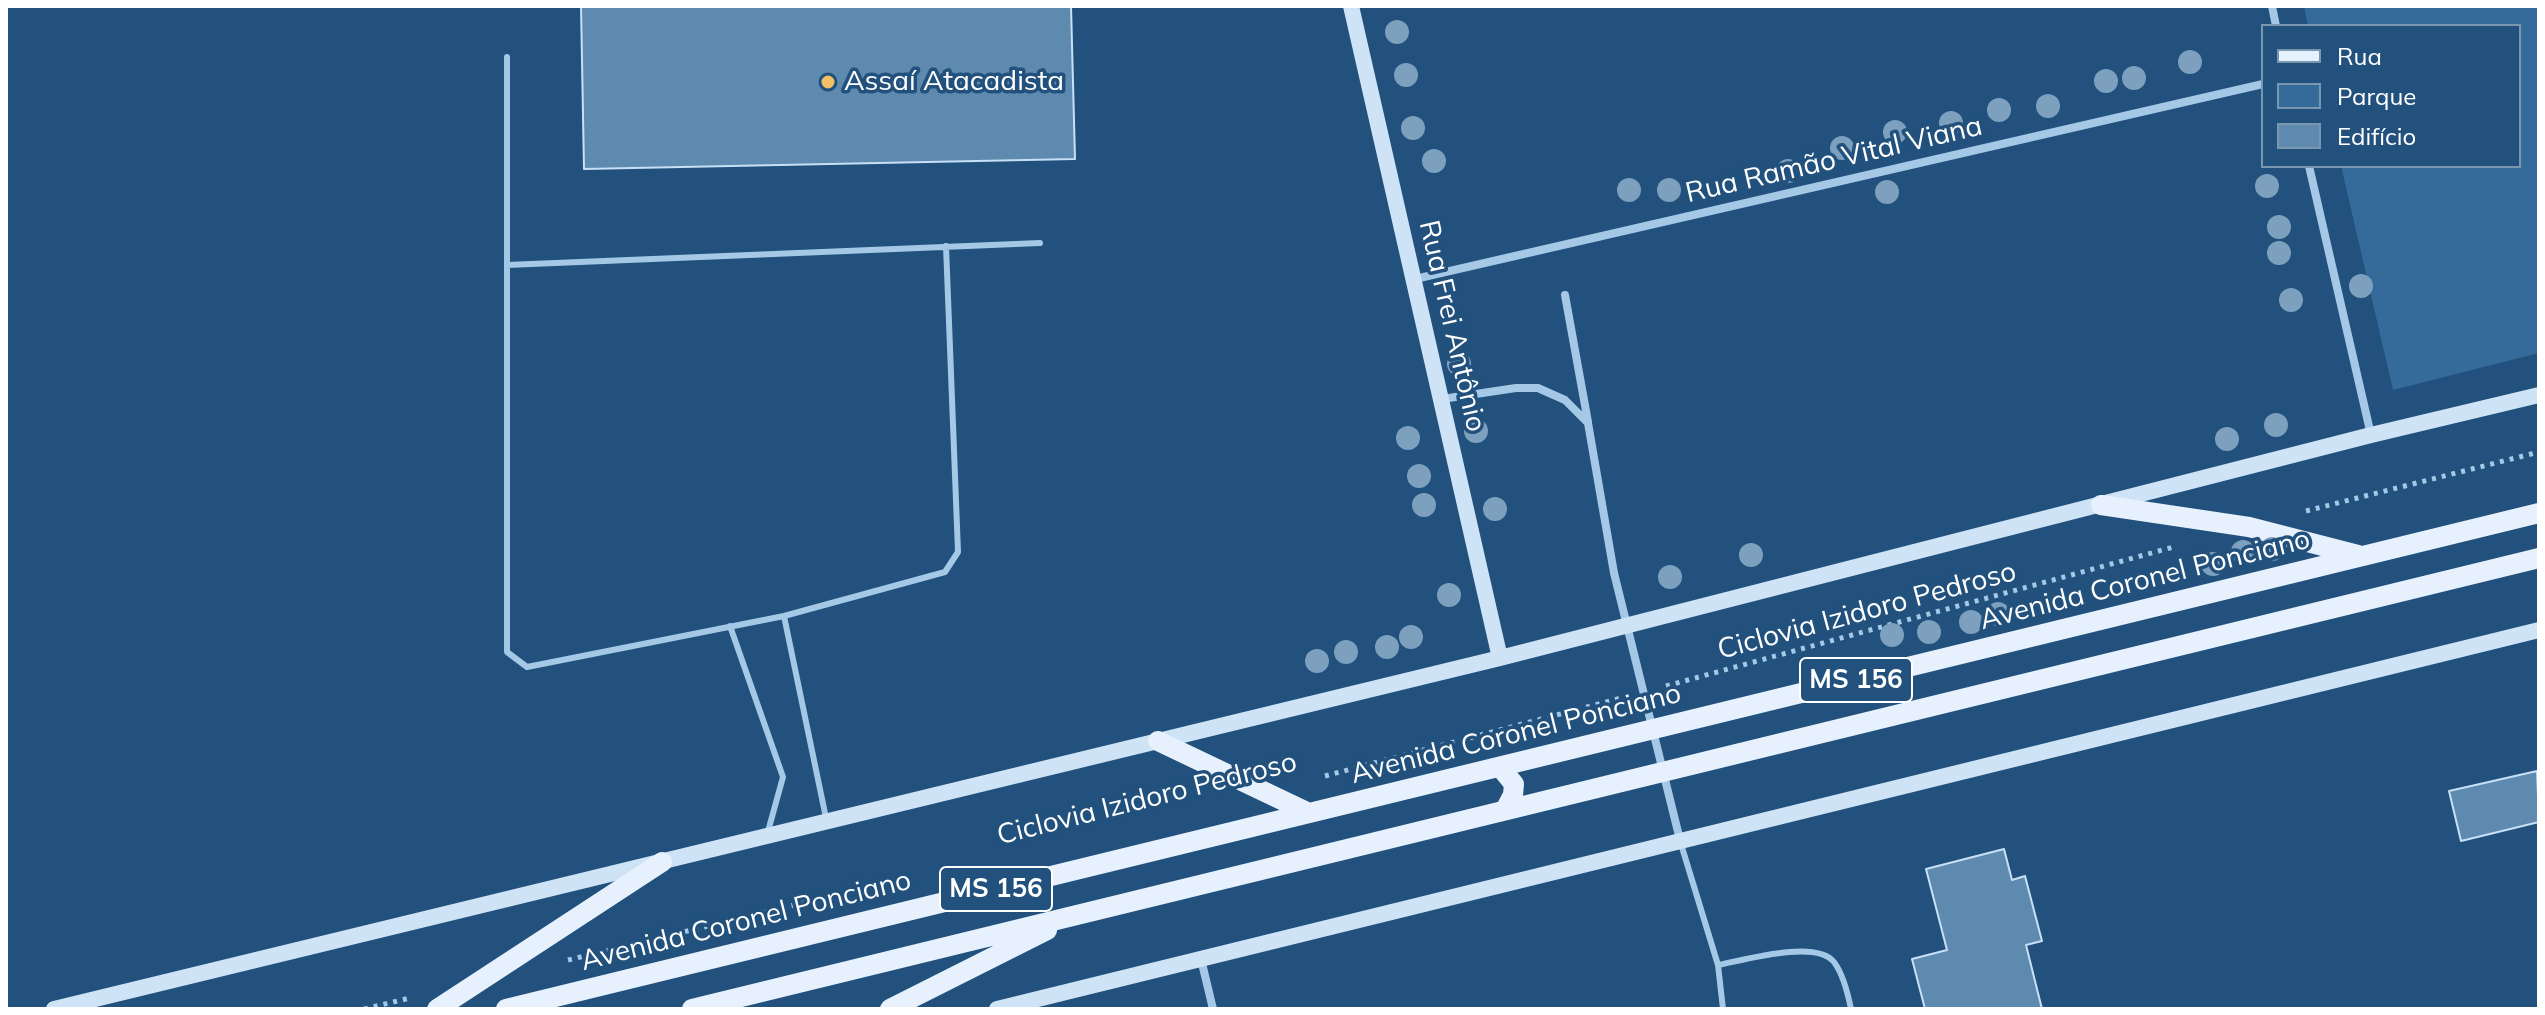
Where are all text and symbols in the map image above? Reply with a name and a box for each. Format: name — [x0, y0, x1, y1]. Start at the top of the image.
legend — [2261, 24, 2521, 168]
text: Rua — [2337, 41, 2382, 71]
place label: Assaí Atacadista — [844, 65, 1064, 99]
marker: Assaí Atacadista — [819, 73, 837, 91]
text: Parque — [2337, 81, 2416, 111]
street label: Rua Ramão Vital Viana — [1682, 110, 1986, 210]
text: Edifício — [2337, 121, 2416, 151]
street label: Rua Frei Antônio — [1411, 217, 1493, 435]
street label: Avenida Coronel Ponciano — [1976, 523, 2314, 637]
street label: Ciclovia Izidoro Pedroso — [1714, 555, 2020, 667]
road number: MS 156 — [1800, 658, 1912, 702]
street label: Avenida Coronel Ponciano — [1347, 677, 1685, 791]
street label: Ciclovia Izidoro Pedroso — [994, 745, 1300, 853]
street label: Avenida Coronel Ponciano — [577, 864, 915, 978]
road number: MS 156 — [940, 867, 1052, 911]

